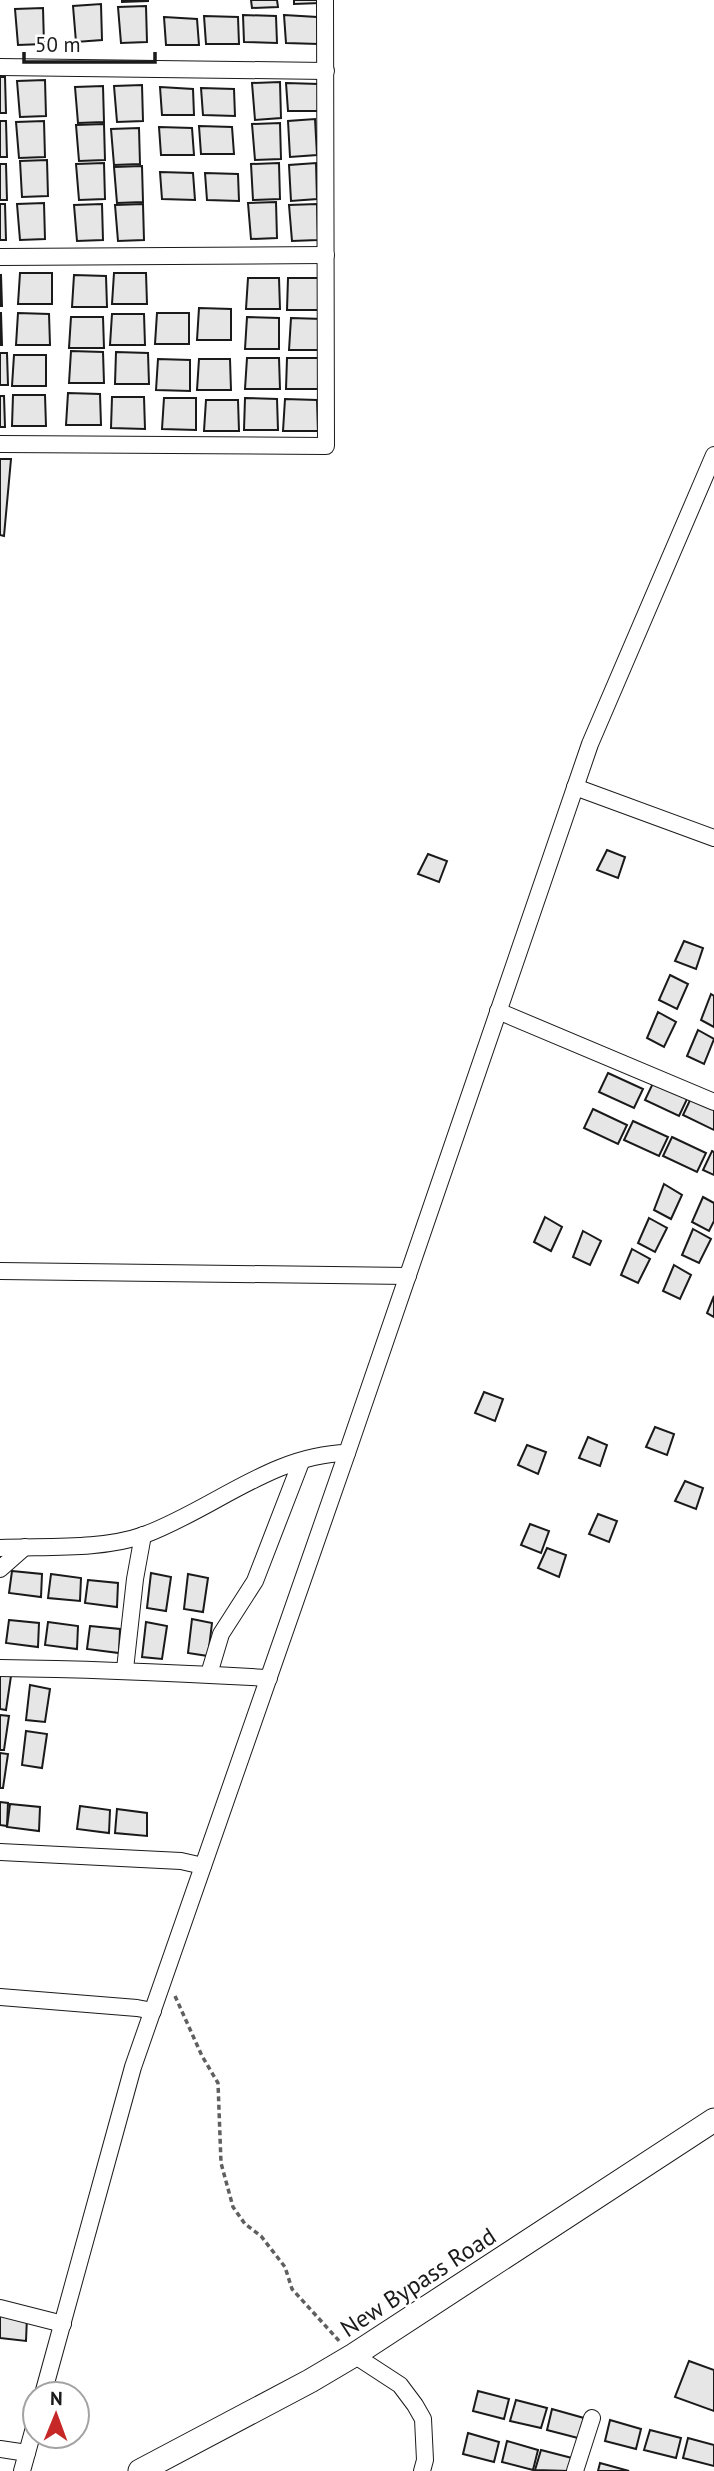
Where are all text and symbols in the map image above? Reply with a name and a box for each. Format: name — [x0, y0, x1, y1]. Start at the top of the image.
scale bar — [24, 21, 156, 65]
text: 50 m — [35, 31, 81, 58]
street label: New Bypass Road — [334, 2220, 502, 2344]
north arrow — [21, 2380, 91, 2450]
text: N — [50, 2386, 63, 2410]

